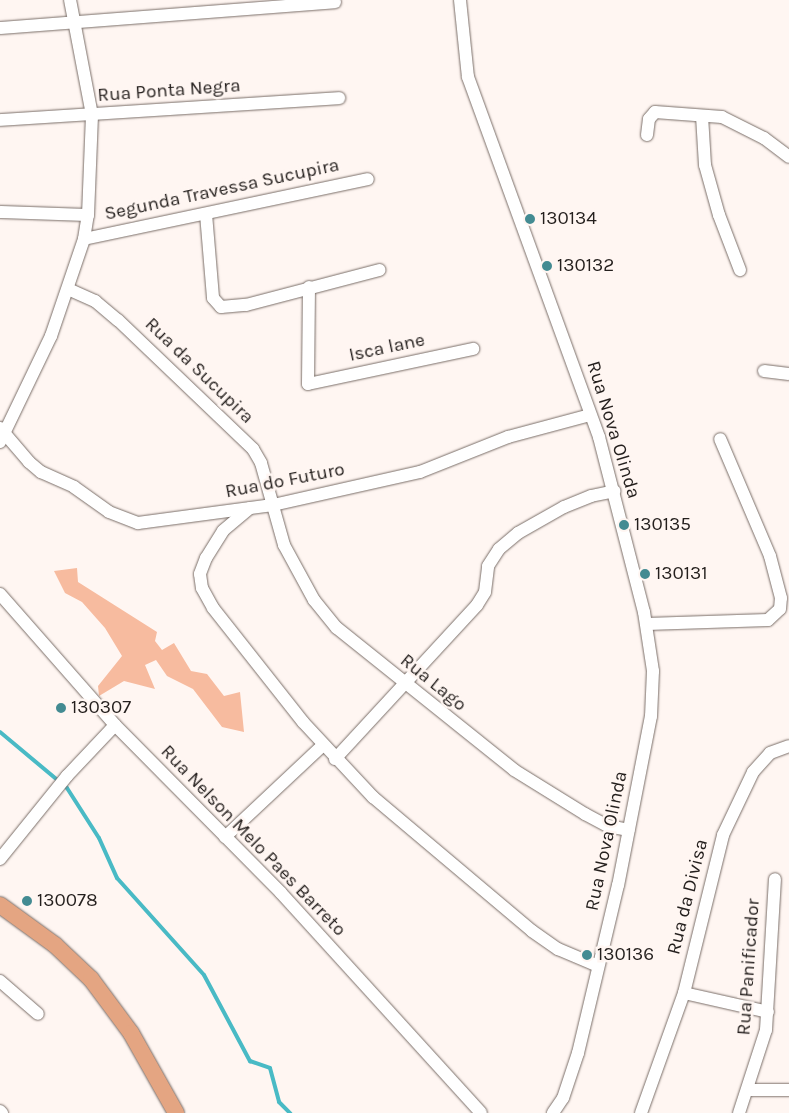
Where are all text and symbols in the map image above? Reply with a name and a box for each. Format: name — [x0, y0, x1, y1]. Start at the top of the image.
street label: Rua Ponta Negra — [97, 75, 241, 107]
street label: Segunda Travessa Sucupira — [103, 154, 341, 226]
place label: 130134 — [540, 208, 597, 230]
marker: 130134 — [524, 213, 536, 225]
place label: 130132 — [557, 255, 614, 277]
marker: 130132 — [541, 260, 553, 272]
street label: Rua da Sucupira — [140, 313, 258, 429]
street label: Isca lane — [347, 329, 427, 367]
street label: Rua Nova Olinda — [581, 359, 645, 501]
street label: Rua do Futuro — [223, 458, 347, 504]
place label: 130135 — [634, 514, 691, 536]
marker: 130135 — [618, 519, 630, 531]
place label: 130131 — [655, 563, 708, 585]
marker: 130131 — [639, 568, 651, 580]
street label: Rua Lago — [395, 649, 471, 717]
place label: 130307 — [71, 697, 131, 719]
marker: 130307 — [55, 702, 67, 714]
street label: Rua Nelson Melo Paes Barreto — [155, 741, 351, 941]
street label: Rua Nova Olinda — [581, 769, 633, 913]
street label: Rua da Divisa — [663, 837, 713, 957]
place label: 130078 — [37, 890, 98, 912]
marker: 130078 — [21, 895, 33, 907]
street label: Rua Panificador — [733, 898, 765, 1036]
place label: 130136 — [597, 944, 654, 966]
marker: 130136 — [581, 949, 593, 961]

